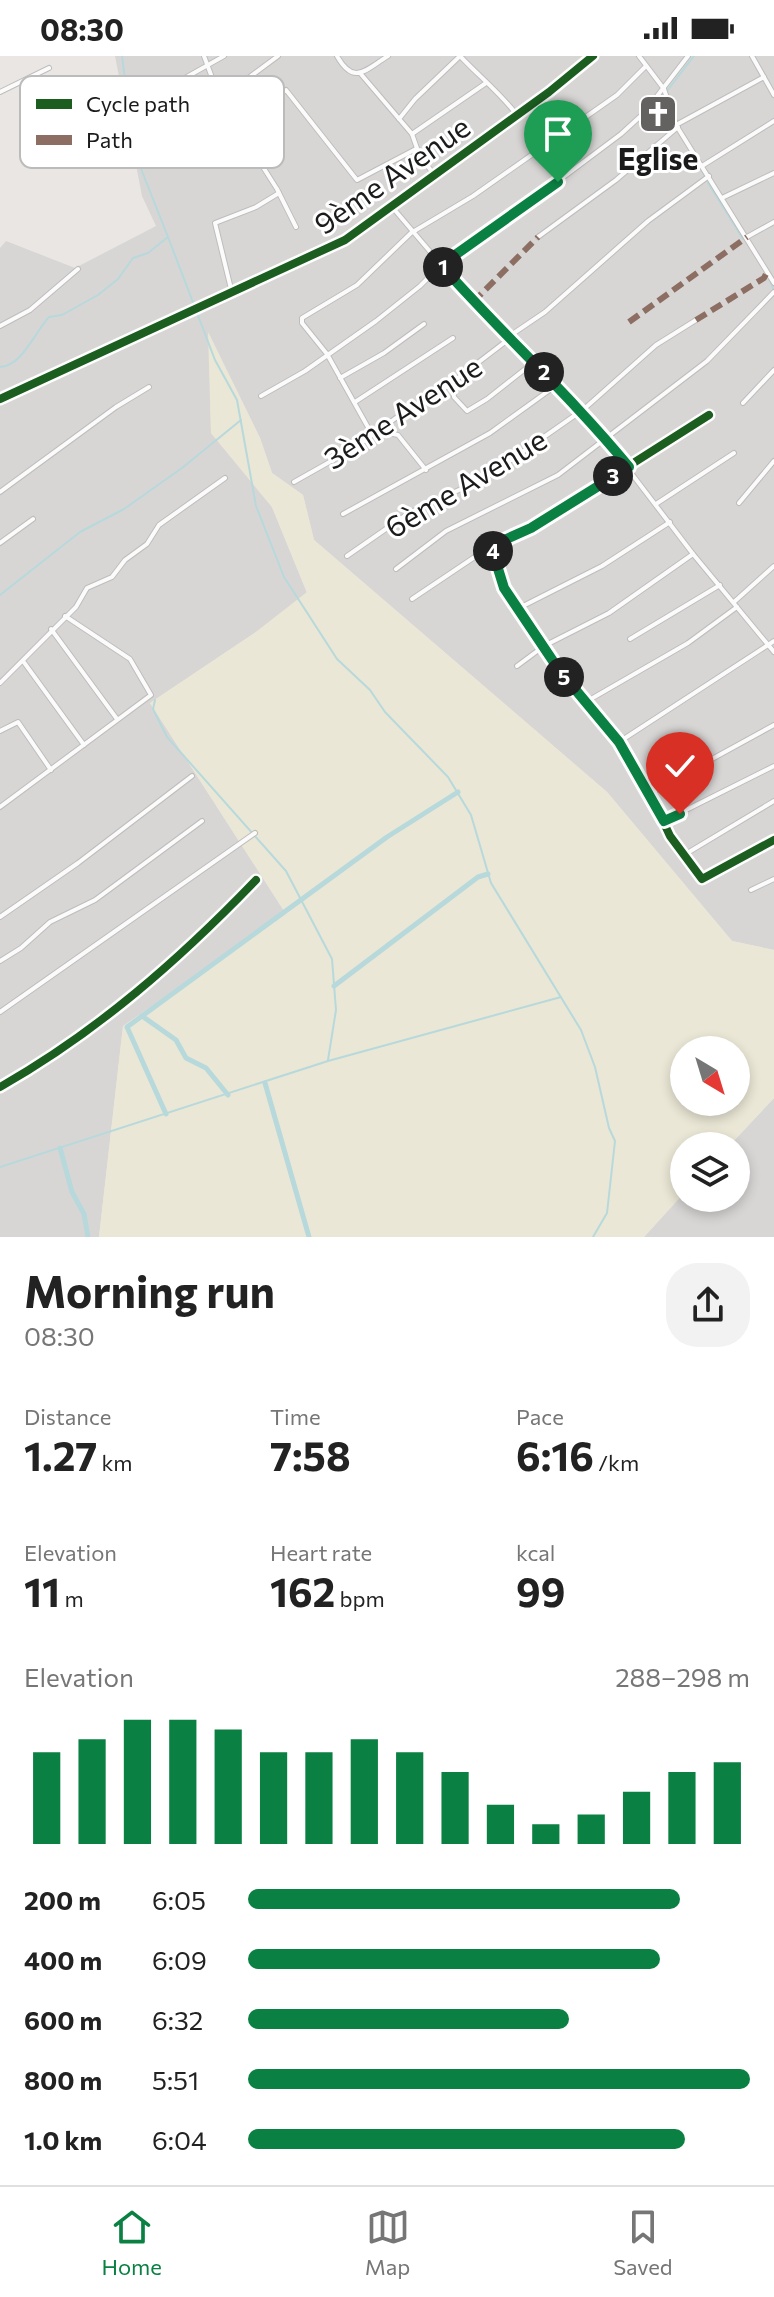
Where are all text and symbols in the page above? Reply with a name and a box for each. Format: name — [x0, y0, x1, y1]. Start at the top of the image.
text: 08:30 — [40, 10, 124, 47]
legend — [20, 76, 284, 168]
text: Cycle path — [86, 90, 190, 117]
church icon: Eglise — [637, 93, 679, 135]
pin — [524, 100, 592, 182]
street label: 9ème Avenue — [306, 107, 476, 241]
icon: arrive — [536, 112, 580, 156]
text: Path — [86, 126, 133, 153]
place label: Eglise — [618, 139, 698, 176]
pin: 1 — [423, 247, 463, 287]
text: 1 — [438, 253, 448, 280]
street label: 3ème Avenue — [316, 346, 488, 476]
pin: 2 — [524, 352, 564, 392]
text: 2 — [538, 358, 550, 385]
street label: 6ème Avenue — [378, 419, 552, 545]
pin: 3 — [593, 456, 633, 496]
text: 3 — [607, 462, 619, 489]
pin: 4 — [473, 531, 513, 571]
text: 4 — [486, 537, 500, 564]
pin: 5 — [544, 657, 584, 697]
text: 5 — [558, 663, 570, 690]
pin — [646, 732, 714, 814]
icon: check — [658, 744, 702, 788]
north arrow — [670, 1036, 750, 1116]
map controls — [670, 1036, 750, 1212]
button: layers — [670, 1132, 750, 1212]
text: Morning run — [24, 1263, 275, 1317]
button: share — [666, 1263, 750, 1347]
text: 08:30 — [24, 1320, 95, 1351]
text: Distance — [24, 1403, 111, 1430]
text: Time — [270, 1403, 321, 1430]
text: Pace — [516, 1403, 564, 1430]
text: 1.27 — [24, 1430, 97, 1479]
text: 7:58 — [270, 1430, 351, 1479]
text: 6:16 — [516, 1430, 594, 1479]
text: km — [97, 1449, 133, 1476]
text: /km — [594, 1449, 639, 1476]
text: Elevation — [24, 1539, 117, 1566]
text: Heart rate — [270, 1539, 372, 1566]
text: kcal — [516, 1539, 555, 1566]
text: 11 — [24, 1566, 60, 1615]
text: 162 — [270, 1566, 335, 1615]
text: 99 — [516, 1566, 565, 1615]
text: m — [60, 1585, 84, 1612]
text: bpm — [335, 1585, 385, 1612]
text: Elevation — [24, 1661, 134, 1692]
text: 288–298 m — [615, 1661, 750, 1692]
text: 200 m — [24, 1884, 101, 1915]
text: 6:05 — [152, 1884, 206, 1915]
text: 400 m — [24, 1944, 102, 1975]
text: 6:09 — [152, 1944, 207, 1975]
text: 600 m — [24, 2004, 102, 2035]
text: 6:32 — [152, 2004, 203, 2035]
text: 800 m — [24, 2064, 102, 2095]
text: 5:51 — [152, 2064, 199, 2095]
text: 1.0 km — [24, 2124, 102, 2155]
text: 6:04 — [152, 2124, 206, 2155]
tab: Home — [101, 2205, 162, 2280]
tab: Map — [365, 2205, 410, 2280]
tab: Saved — [613, 2205, 673, 2280]

